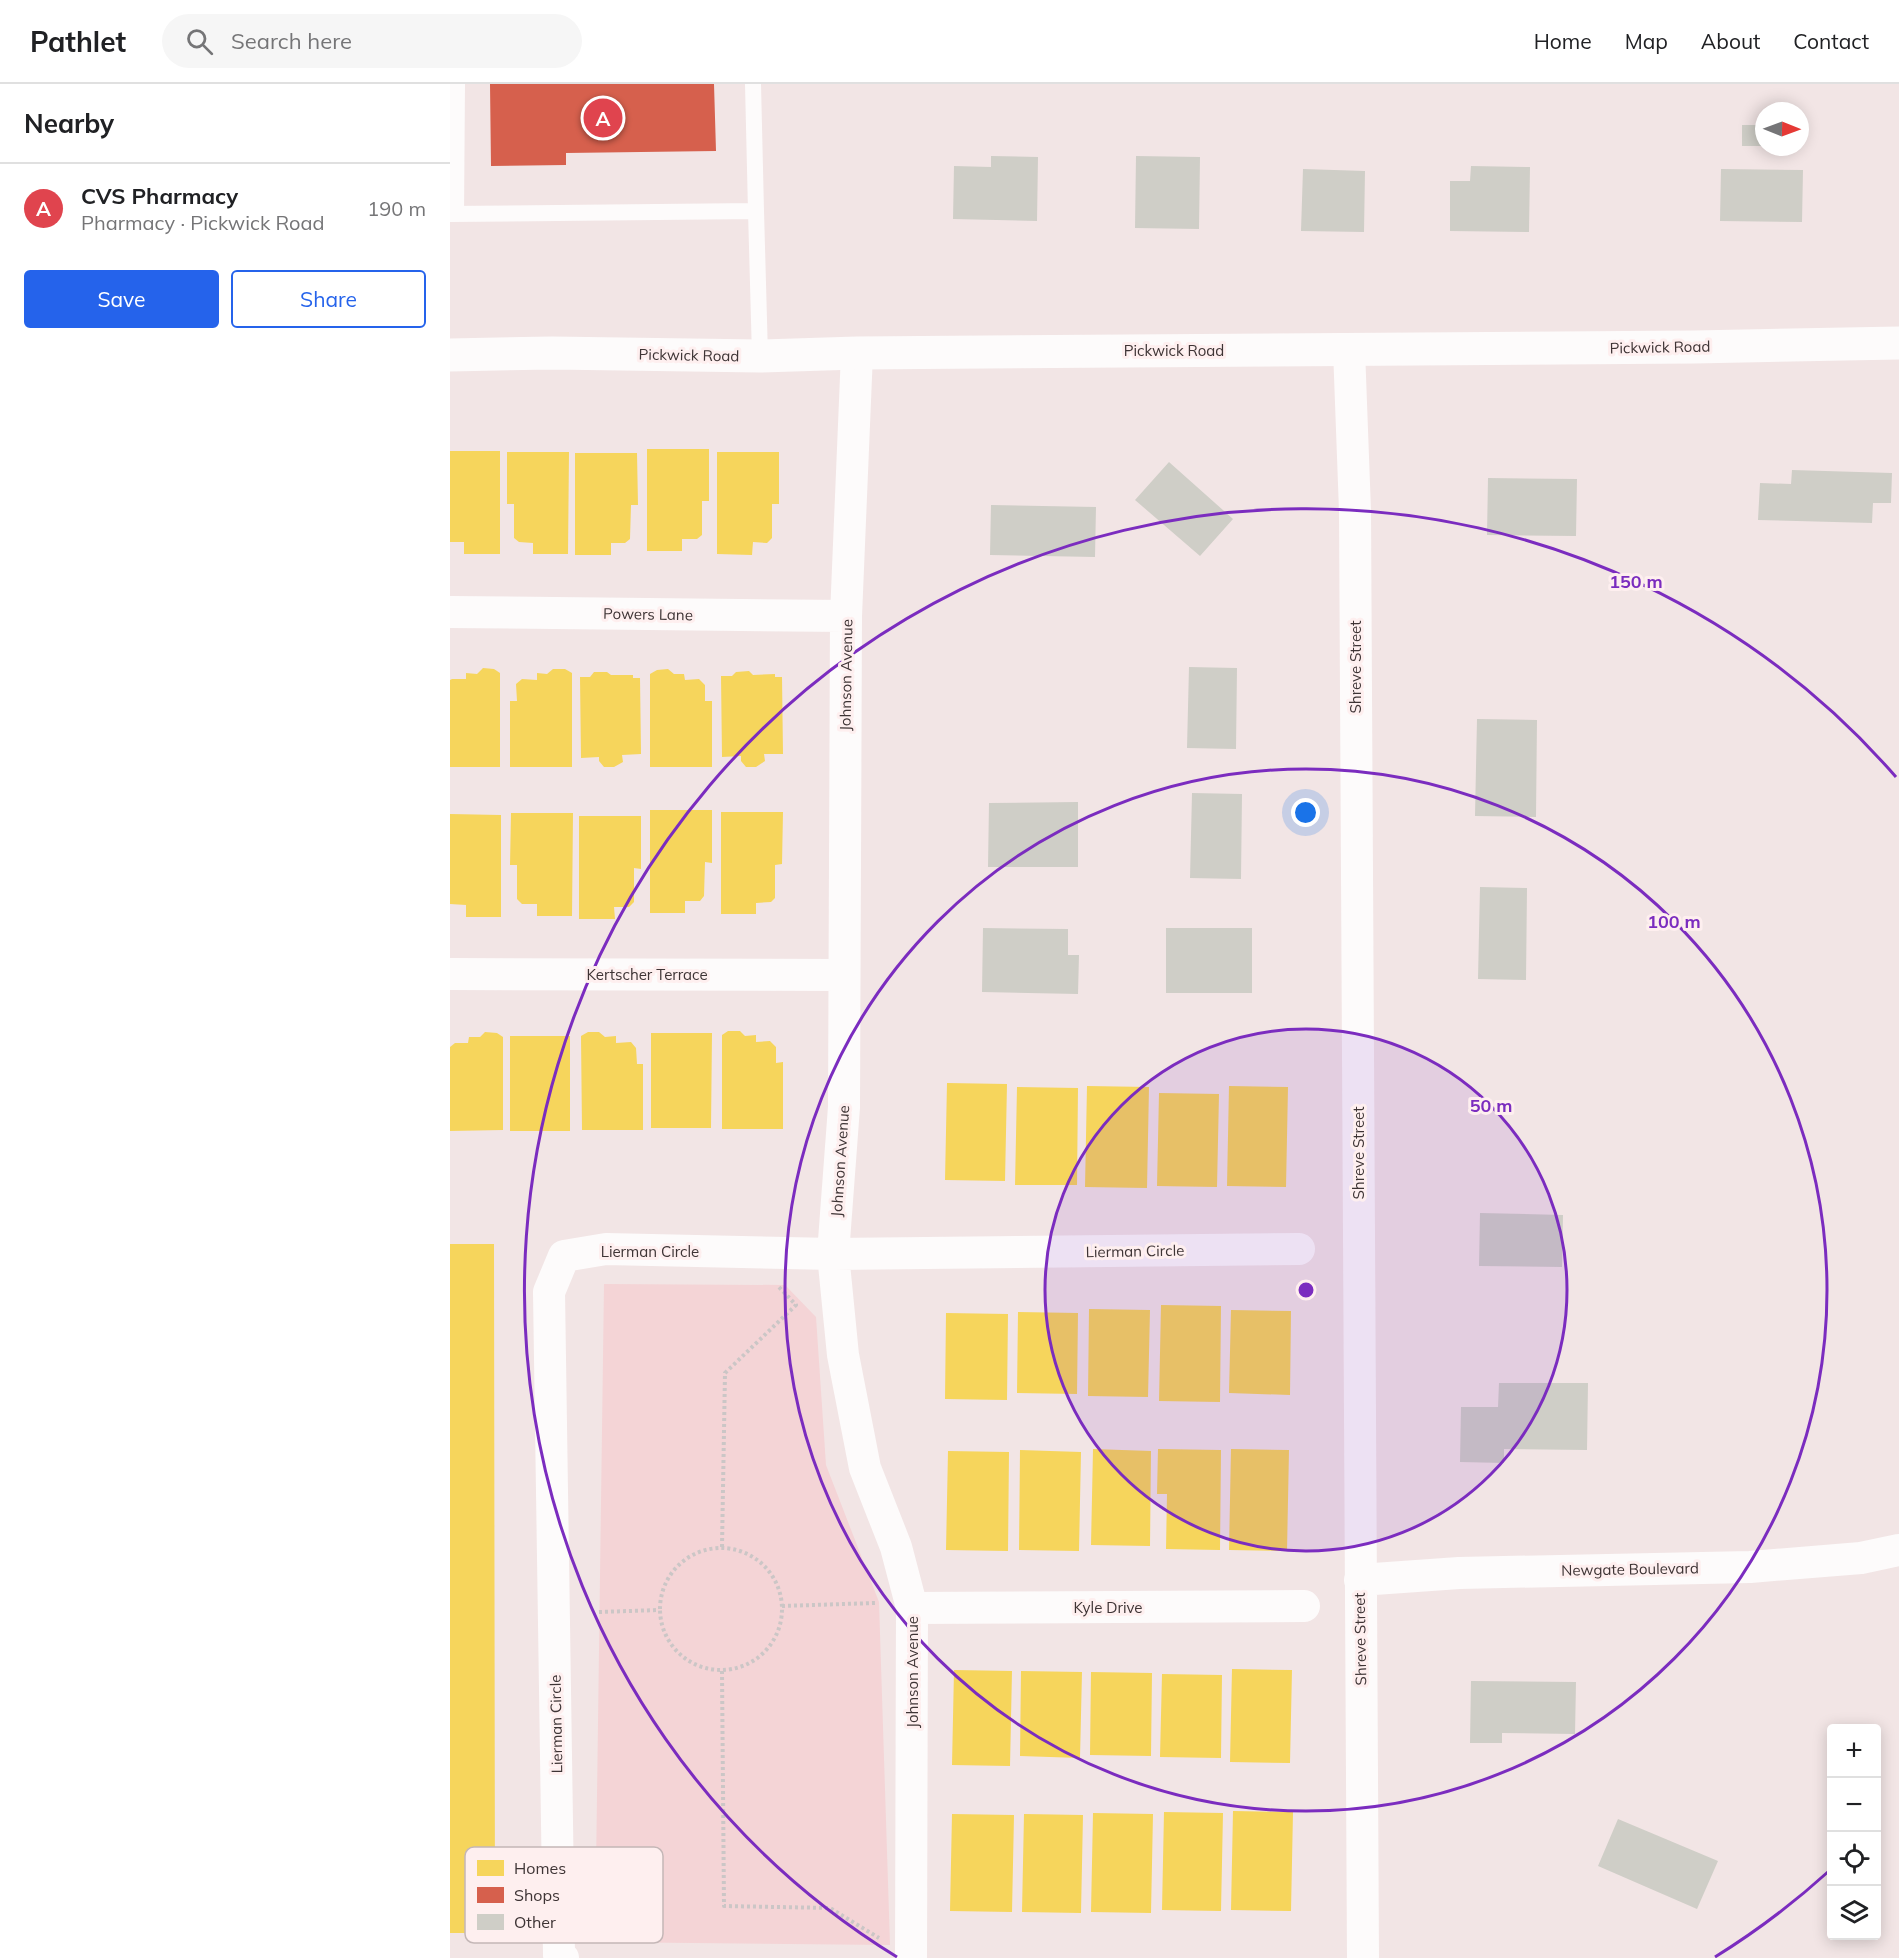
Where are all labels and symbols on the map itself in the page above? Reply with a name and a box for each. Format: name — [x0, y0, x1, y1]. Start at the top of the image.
pin: A — [584, 96, 622, 141]
north arrow — [1755, 102, 1809, 156]
street label: Pickwick Road — [1609, 337, 1711, 357]
street label: Pickwick Road — [1124, 341, 1224, 360]
street label: Pickwick Road — [638, 345, 740, 365]
text: 150 m — [1609, 570, 1663, 593]
street label: Powers Lane — [603, 604, 693, 624]
street label: Johnson Avenue — [836, 619, 856, 731]
street label: Shreve Street — [1346, 621, 1365, 713]
your location — [1291, 798, 1320, 827]
text: 100 m — [1647, 910, 1701, 933]
street label: Kertscher Terrace — [586, 965, 708, 984]
text: 50 m — [1470, 1094, 1512, 1117]
street label: Johnson Avenue — [827, 1104, 853, 1218]
street label: Shreve Street — [1349, 1107, 1368, 1199]
street label: Lierman Circle — [1086, 1241, 1184, 1261]
street label: Lierman Circle — [601, 1242, 699, 1261]
centre of rings — [1296, 1280, 1316, 1300]
street label: Newgate Boulevard — [1561, 1558, 1699, 1580]
street label: Shreve Street — [1350, 1592, 1370, 1686]
street label: Kyle Drive — [1074, 1598, 1142, 1617]
street label: Johnson Avenue — [903, 1616, 922, 1728]
street label: Lierman Circle — [546, 1675, 566, 1773]
legend — [465, 1847, 663, 1943]
text: Homes — [514, 1858, 566, 1878]
text: Shops — [514, 1885, 560, 1905]
text: Other — [514, 1912, 556, 1932]

